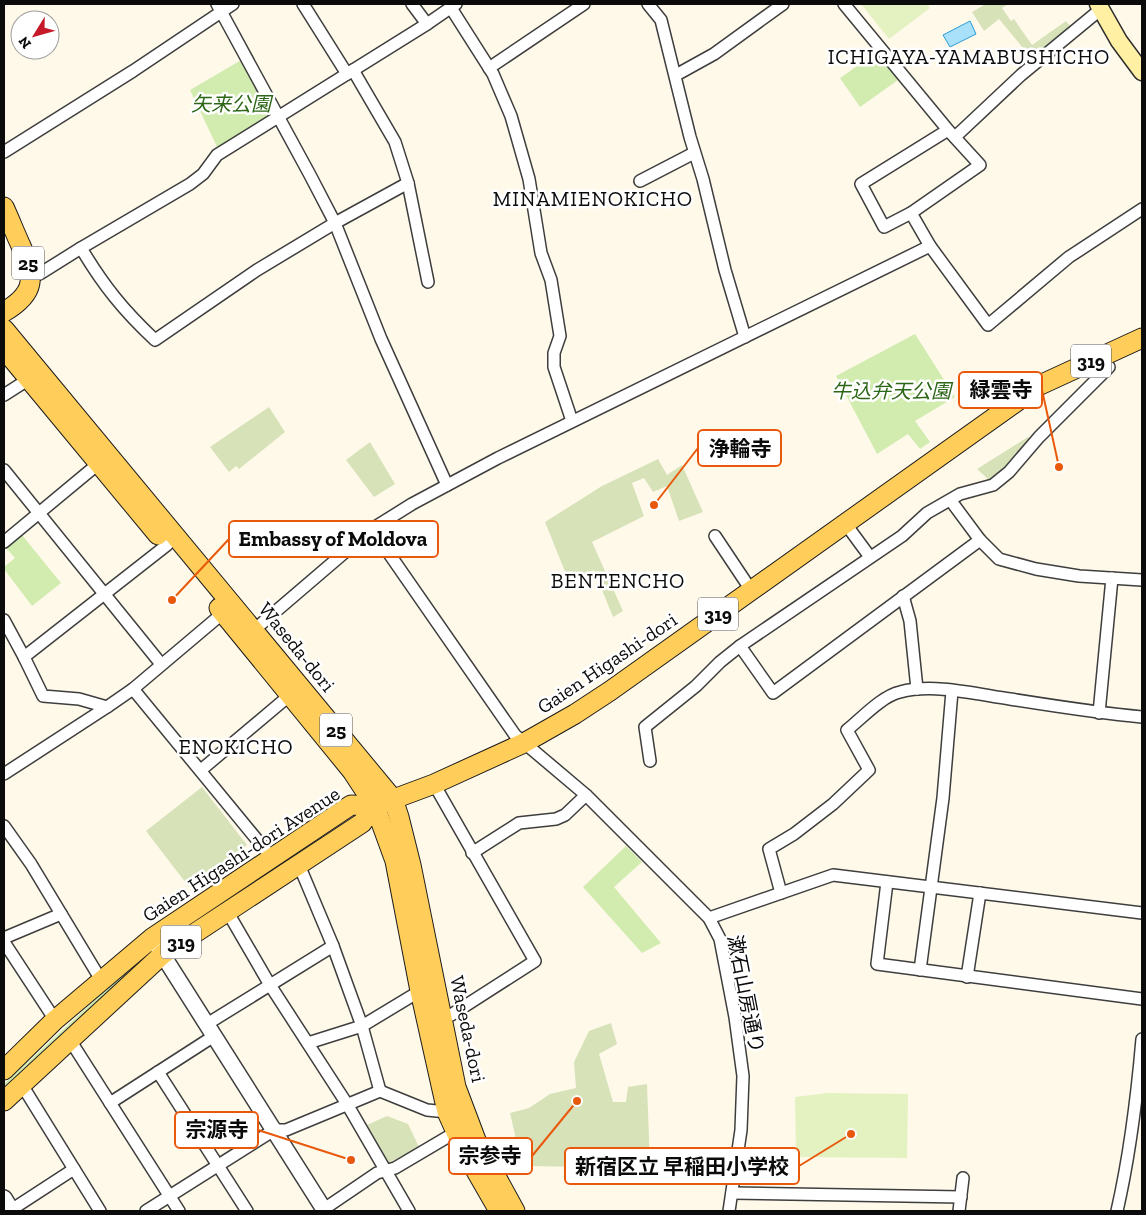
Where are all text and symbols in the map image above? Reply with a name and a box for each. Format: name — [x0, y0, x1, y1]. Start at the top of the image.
north arrow — [10, 10, 60, 60]
text: N — [15, 33, 35, 52]
district label: ICHIGAYA-YAMABUSHICHO — [828, 44, 1110, 69]
park label: 矢来公園 — [191, 92, 274, 116]
district label: MINAMIENOKICHO — [493, 186, 693, 211]
road number: 25 — [12, 247, 44, 280]
road number: 319 — [1071, 344, 1111, 378]
callout: 緑雲寺 — [959, 372, 1042, 408]
text: 緑雲寺 — [970, 377, 1033, 402]
park label: 牛込弁天公園 — [831, 379, 954, 403]
callout: 浄輪寺 — [698, 430, 781, 466]
text: 浄輪寺 — [709, 436, 772, 461]
callout: Embassy of Moldova — [229, 521, 438, 557]
text: Embassy of Moldova — [239, 526, 428, 551]
district label: BENTENCHO — [551, 568, 685, 593]
street label: Waseda-dori — [254, 597, 341, 697]
road number: 319 — [698, 598, 738, 630]
street label: Gaien Higashi-dori — [533, 607, 682, 719]
road number: 25 — [320, 714, 352, 746]
district label: ENOKICHO — [178, 734, 294, 759]
street label: Gaien Higashi-dori Avenue — [138, 781, 344, 927]
road number: 319 — [161, 926, 201, 959]
street label: 漱石山房通り — [723, 933, 769, 1055]
street label: Waseda-dori — [445, 974, 491, 1085]
callout: 宗源寺 — [175, 1112, 258, 1148]
text: 宗源寺 — [186, 1117, 249, 1142]
callout: 宗参寺 — [449, 1138, 532, 1174]
text: 宗参寺 — [459, 1143, 522, 1168]
callout: 新宿区立 早稲田小学校 — [565, 1148, 799, 1184]
text: 新宿区立 早稲田小学校 — [575, 1154, 789, 1179]

